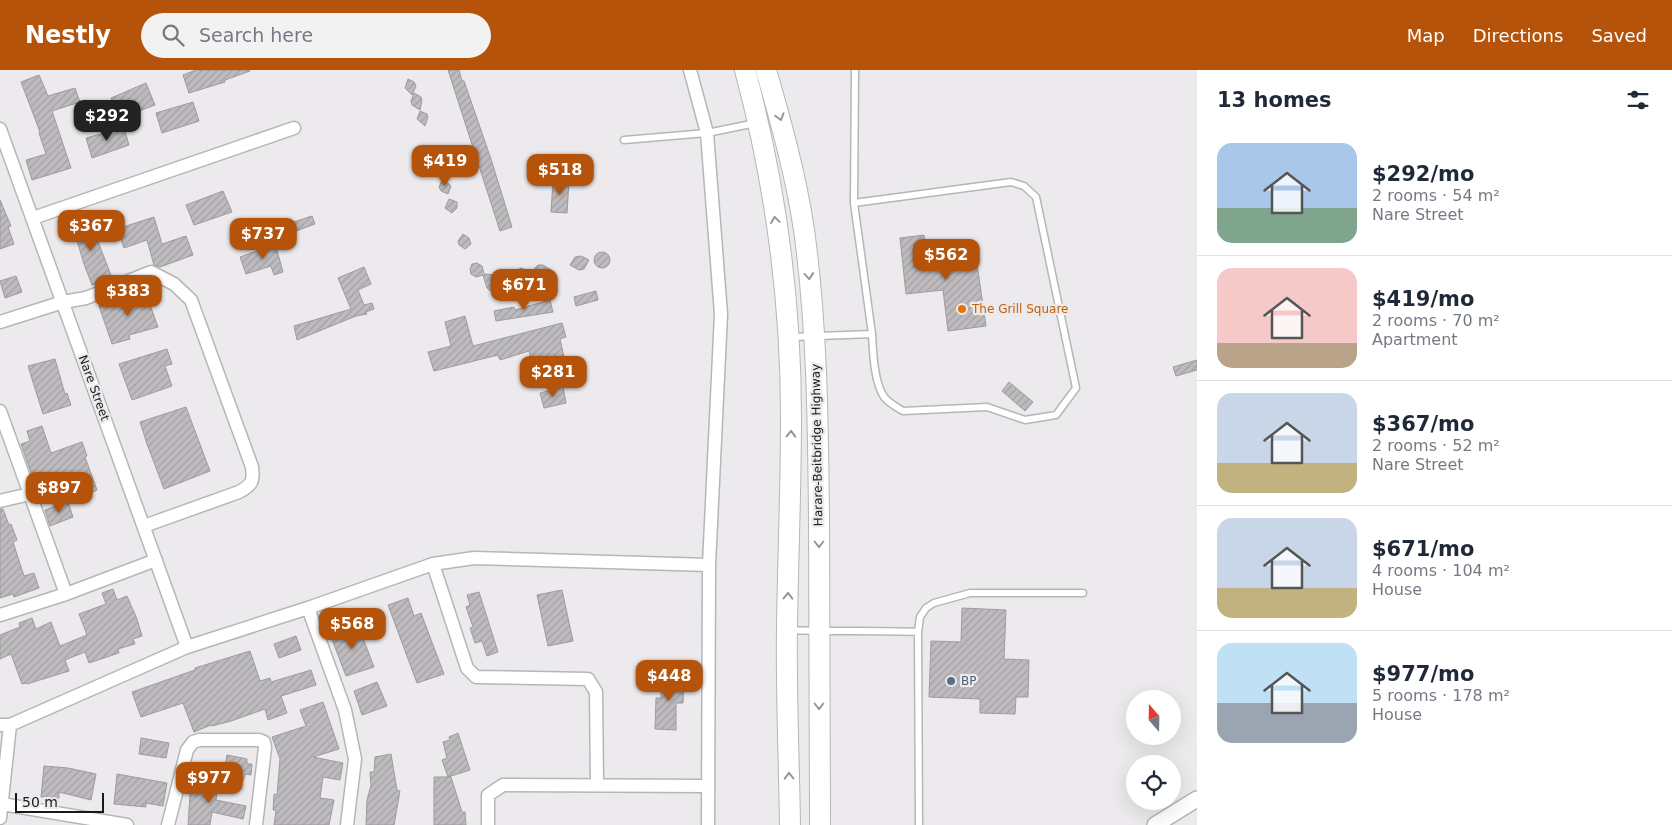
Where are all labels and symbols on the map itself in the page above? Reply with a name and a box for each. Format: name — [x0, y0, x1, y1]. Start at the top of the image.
pin: $292 — [77, 100, 137, 142]
one-way arrow — [774, 112, 784, 120]
pin: $419 — [415, 144, 475, 187]
pin: $518 — [530, 154, 590, 196]
pin: $367 — [61, 210, 121, 252]
one-way arrow — [770, 215, 781, 223]
pin: $737 — [233, 218, 293, 260]
pin: $562 — [916, 238, 976, 281]
pin: $671 — [494, 268, 554, 311]
one-way arrow — [803, 273, 814, 281]
pin: $383 — [98, 274, 158, 317]
place label: The Grill Square — [971, 302, 1068, 316]
marker: The Grill Square — [956, 303, 968, 315]
street label: Nare Street — [76, 353, 112, 423]
pin: $281 — [523, 356, 583, 398]
street label: Harare-Beitbridge Highway — [809, 364, 825, 526]
one-way arrow — [786, 430, 796, 438]
pin: $897 — [29, 472, 89, 514]
one-way arrow — [814, 540, 824, 548]
one-way arrow — [783, 592, 793, 600]
pin: $568 — [322, 608, 382, 650]
pin: $448 — [639, 660, 699, 702]
place label: BP — [961, 674, 976, 688]
marker: BP — [945, 675, 957, 687]
north arrow — [1126, 690, 1181, 745]
one-way arrow — [814, 702, 824, 710]
pin: $977 — [179, 762, 239, 804]
one-way arrow — [784, 772, 794, 780]
scale bar — [15, 790, 104, 813]

